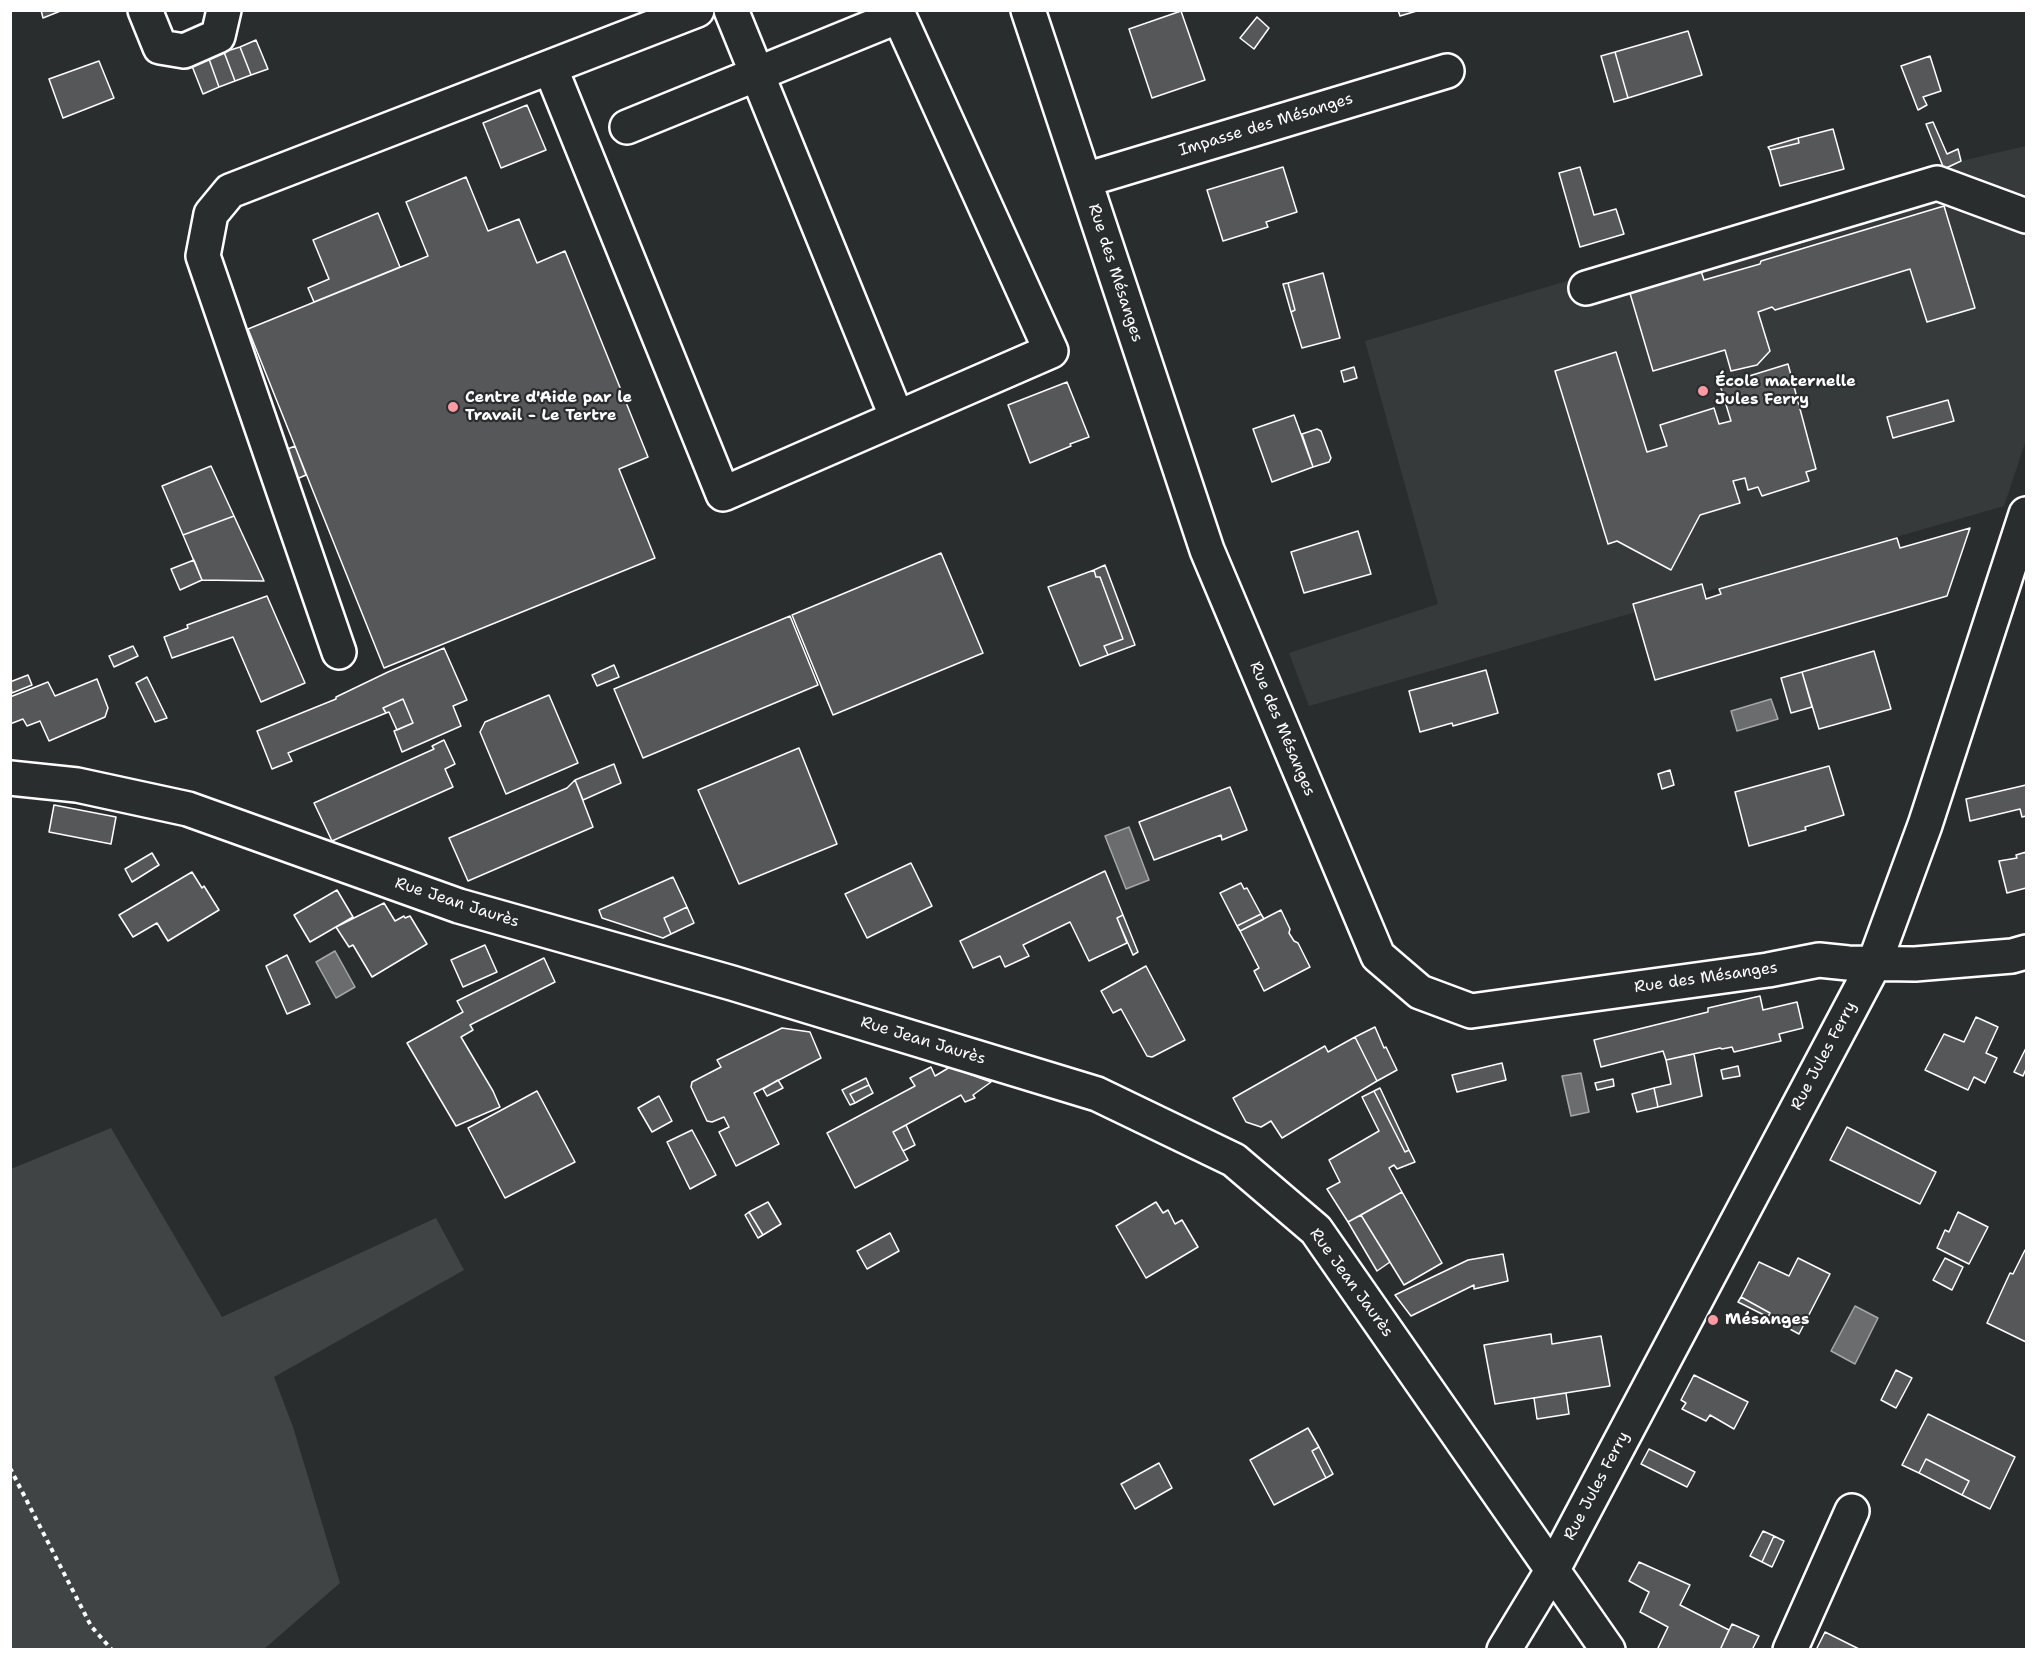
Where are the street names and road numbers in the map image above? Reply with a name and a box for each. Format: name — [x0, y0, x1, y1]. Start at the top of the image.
street label: Impasse des Mésanges — [1177, 89, 1355, 161]
street label: Rue des Mésanges — [1084, 201, 1146, 345]
street label: Rue des Mésanges — [1245, 659, 1319, 799]
street label: Rue Jean Jaurès — [392, 874, 522, 932]
street label: Rue des Mésanges — [1633, 958, 1779, 998]
street label: Rue Jules Ferry — [1787, 998, 1861, 1114]
street label: Rue Jean Jaurès — [858, 1013, 988, 1069]
street label: Rue Jean Jaurès — [1305, 1225, 1397, 1341]
street label: Rue Jules Ferry — [1560, 1428, 1634, 1544]

